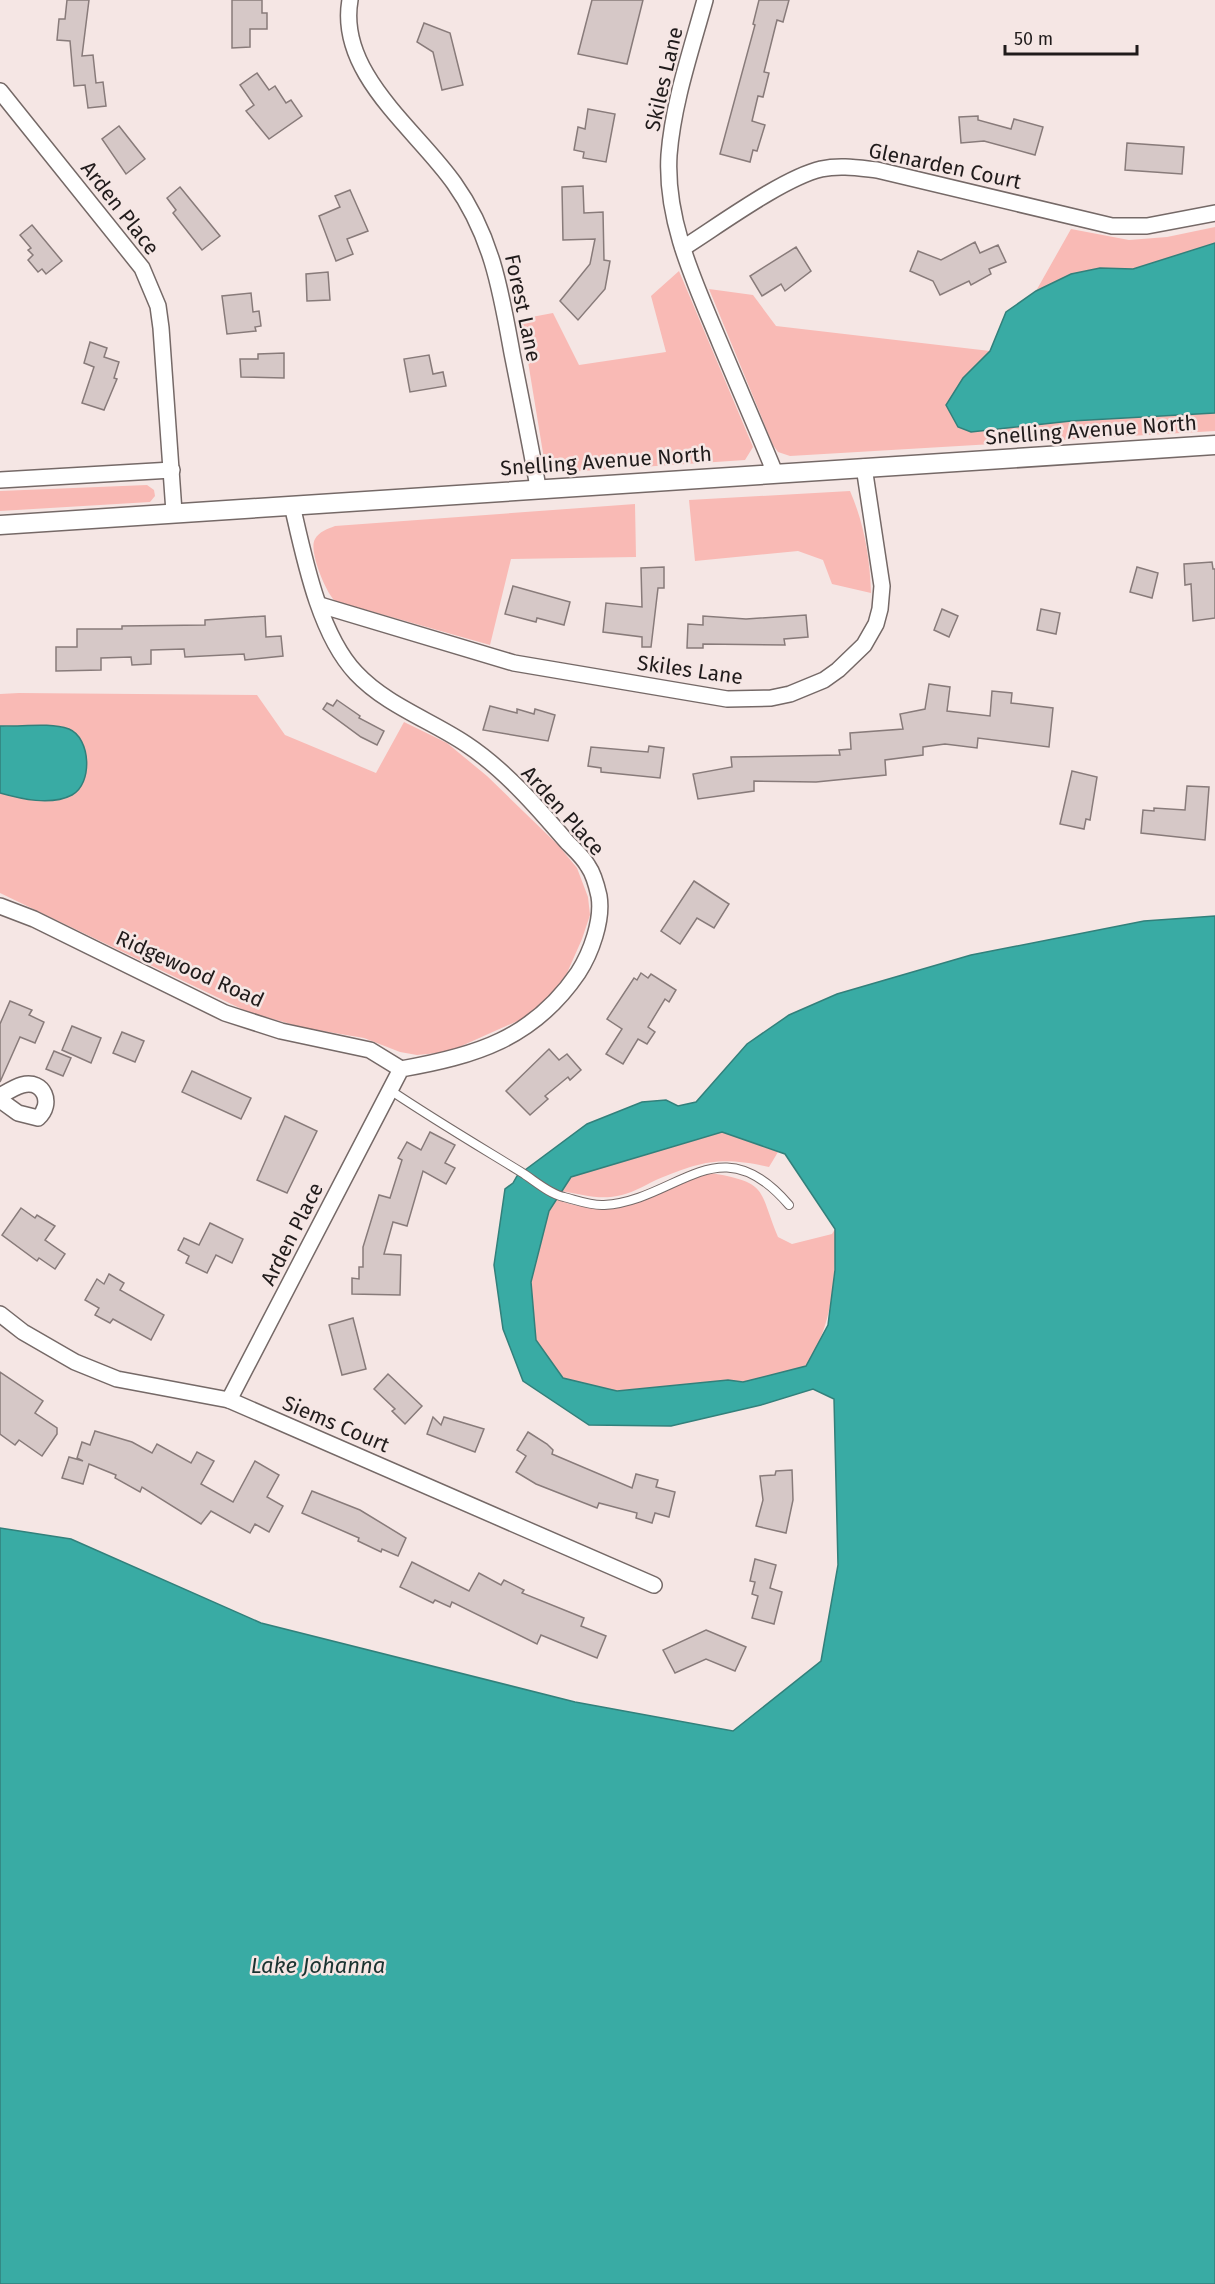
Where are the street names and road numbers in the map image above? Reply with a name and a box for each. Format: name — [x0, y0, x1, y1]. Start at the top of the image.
street label: Skiles Lane — [639, 24, 689, 134]
street label: Glenarden Court — [866, 137, 1024, 195]
street label: Arden Place — [75, 156, 165, 260]
street label: Forest Lane — [499, 252, 547, 364]
street label: Snelling Avenue North — [984, 410, 1198, 450]
street label: Snelling Avenue North — [499, 441, 713, 481]
street label: Skiles Lane — [635, 650, 745, 690]
street label: Arden Place — [516, 761, 610, 861]
street label: Ridgewood Road — [112, 925, 268, 1013]
street label: Arden Place — [255, 1178, 329, 1290]
street label: Siems Court — [279, 1390, 394, 1458]

